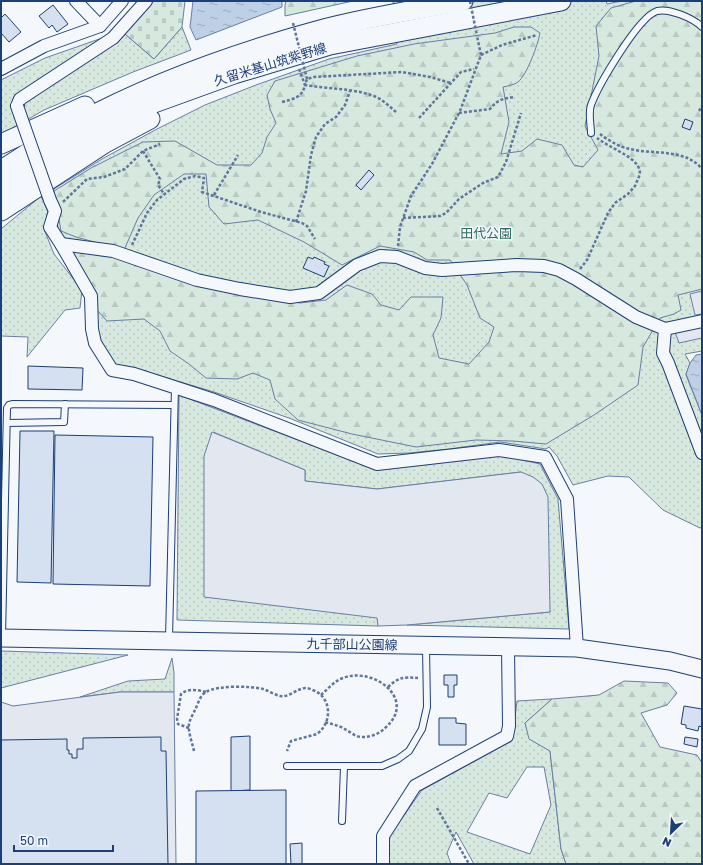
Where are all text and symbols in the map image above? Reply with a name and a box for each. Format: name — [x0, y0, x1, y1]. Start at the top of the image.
street label: 久留米基山筑紫野線 — [212, 39, 328, 89]
park label: 田代公園 — [460, 225, 512, 241]
street label: 九千部山公園線 — [306, 635, 398, 653]
north arrow — [651, 813, 691, 853]
scale bar — [14, 827, 113, 853]
text: 50 m — [20, 833, 48, 848]
text: N — [660, 835, 673, 850]

